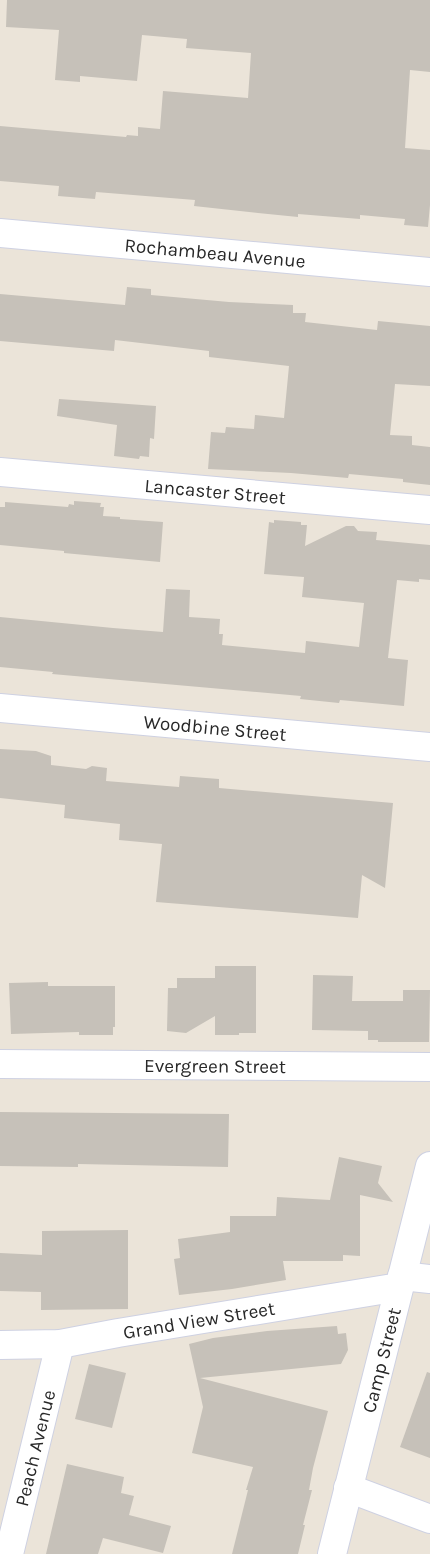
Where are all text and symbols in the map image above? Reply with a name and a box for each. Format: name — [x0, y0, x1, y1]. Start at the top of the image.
street label: Rochambeau Avenue — [124, 234, 306, 273]
street label: Lancaster Street — [144, 475, 287, 509]
street label: Woodbine Street — [143, 711, 287, 746]
street label: Evergreen Street — [144, 1055, 286, 1078]
street label: Grand View Street — [122, 1297, 277, 1344]
street label: Camp Street — [358, 1305, 406, 1415]
street label: Peach Avenue — [11, 1388, 60, 1509]

